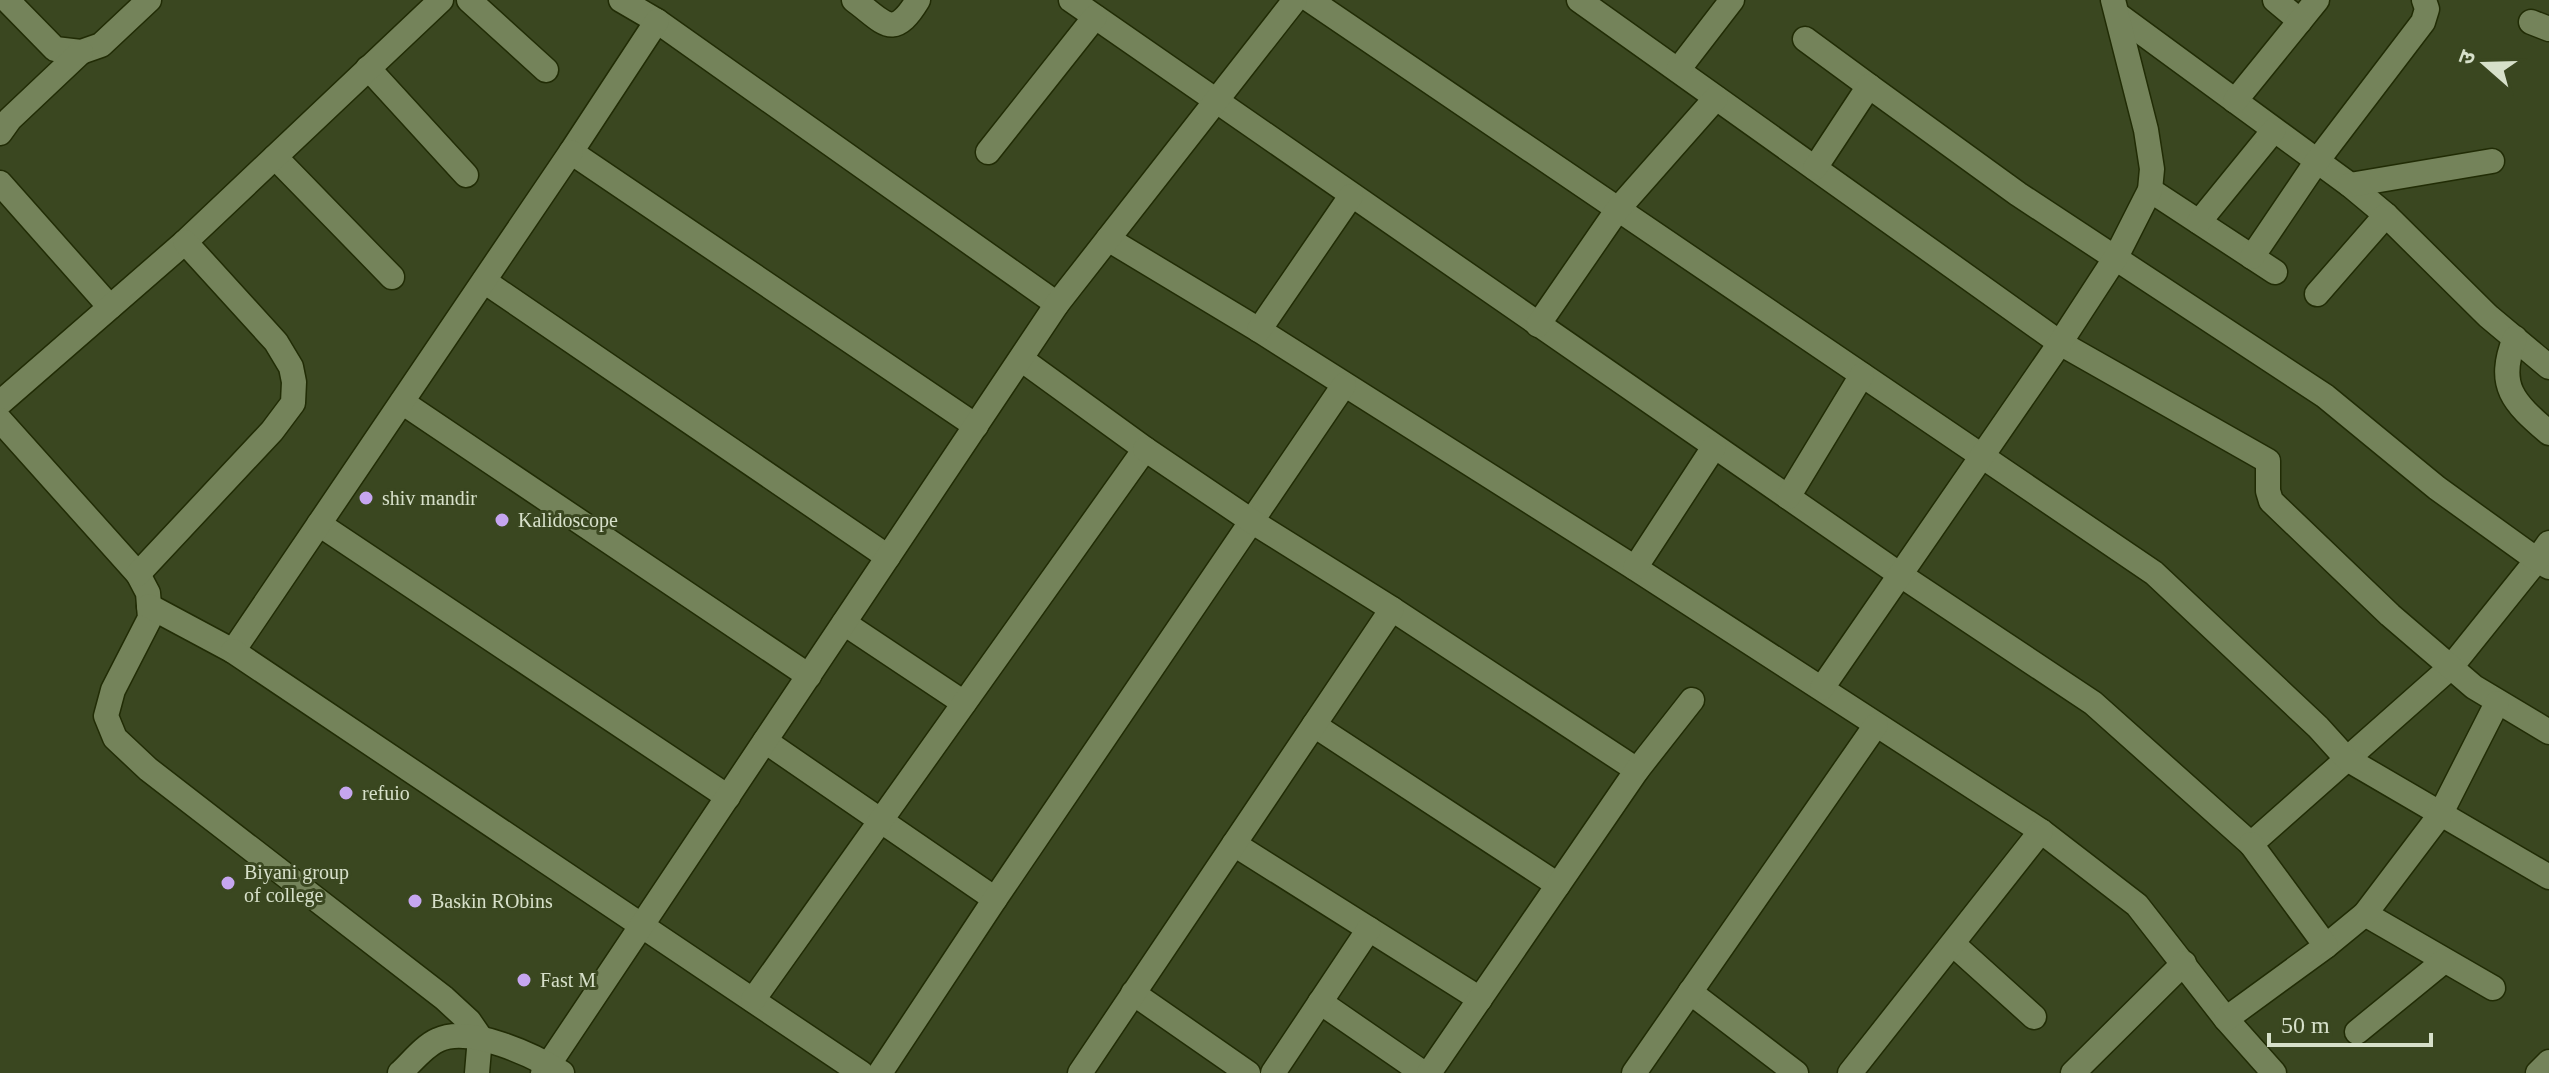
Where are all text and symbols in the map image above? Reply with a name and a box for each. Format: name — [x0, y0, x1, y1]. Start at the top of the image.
north arrow — [2445, 24, 2525, 104]
text: उ — [2453, 46, 2481, 68]
place label: shiv mandir — [382, 487, 477, 509]
marker: shiv mandir — [357, 489, 375, 507]
place label: Kalidoscope — [518, 509, 618, 532]
marker: Kalidoscope — [493, 511, 511, 529]
place label: refuio — [362, 782, 410, 804]
marker: refuio — [337, 784, 355, 802]
place label: Biyani group of college — [244, 861, 349, 907]
marker: Biyani group of college — [219, 874, 237, 892]
place label: Baskin RObins — [431, 890, 553, 912]
marker: Baskin RObins — [406, 892, 424, 910]
place label: Fast M — [540, 969, 596, 991]
marker: Fast M — [515, 971, 533, 989]
scale bar — [2269, 997, 2431, 1047]
text: 50 m — [2281, 1012, 2330, 1038]

